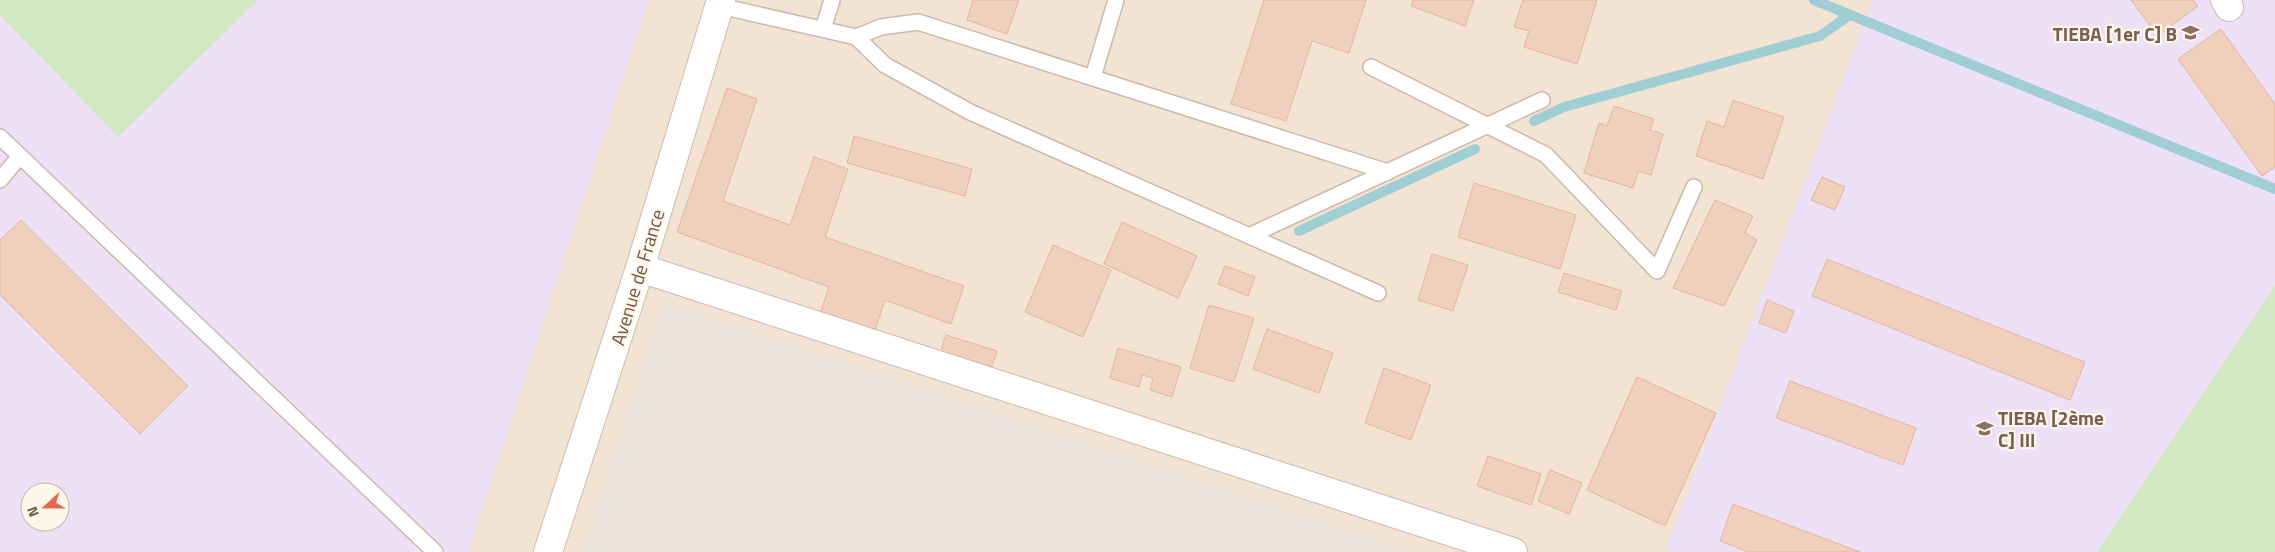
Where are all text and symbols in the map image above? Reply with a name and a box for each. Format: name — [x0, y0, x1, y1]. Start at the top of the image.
place label: TIEBA [1er C] B — [2053, 19, 2177, 48]
school or university icon: TIEBA [1er C] B — [2181, 23, 2201, 43]
street label: Avenue de France — [603, 205, 671, 349]
place label: TIEBA [2ème C] III — [1998, 403, 2104, 454]
school or university icon: TIEBA [2ème C] III — [1974, 418, 1994, 438]
north arrow — [20, 482, 70, 532]
text: N — [21, 504, 44, 520]

